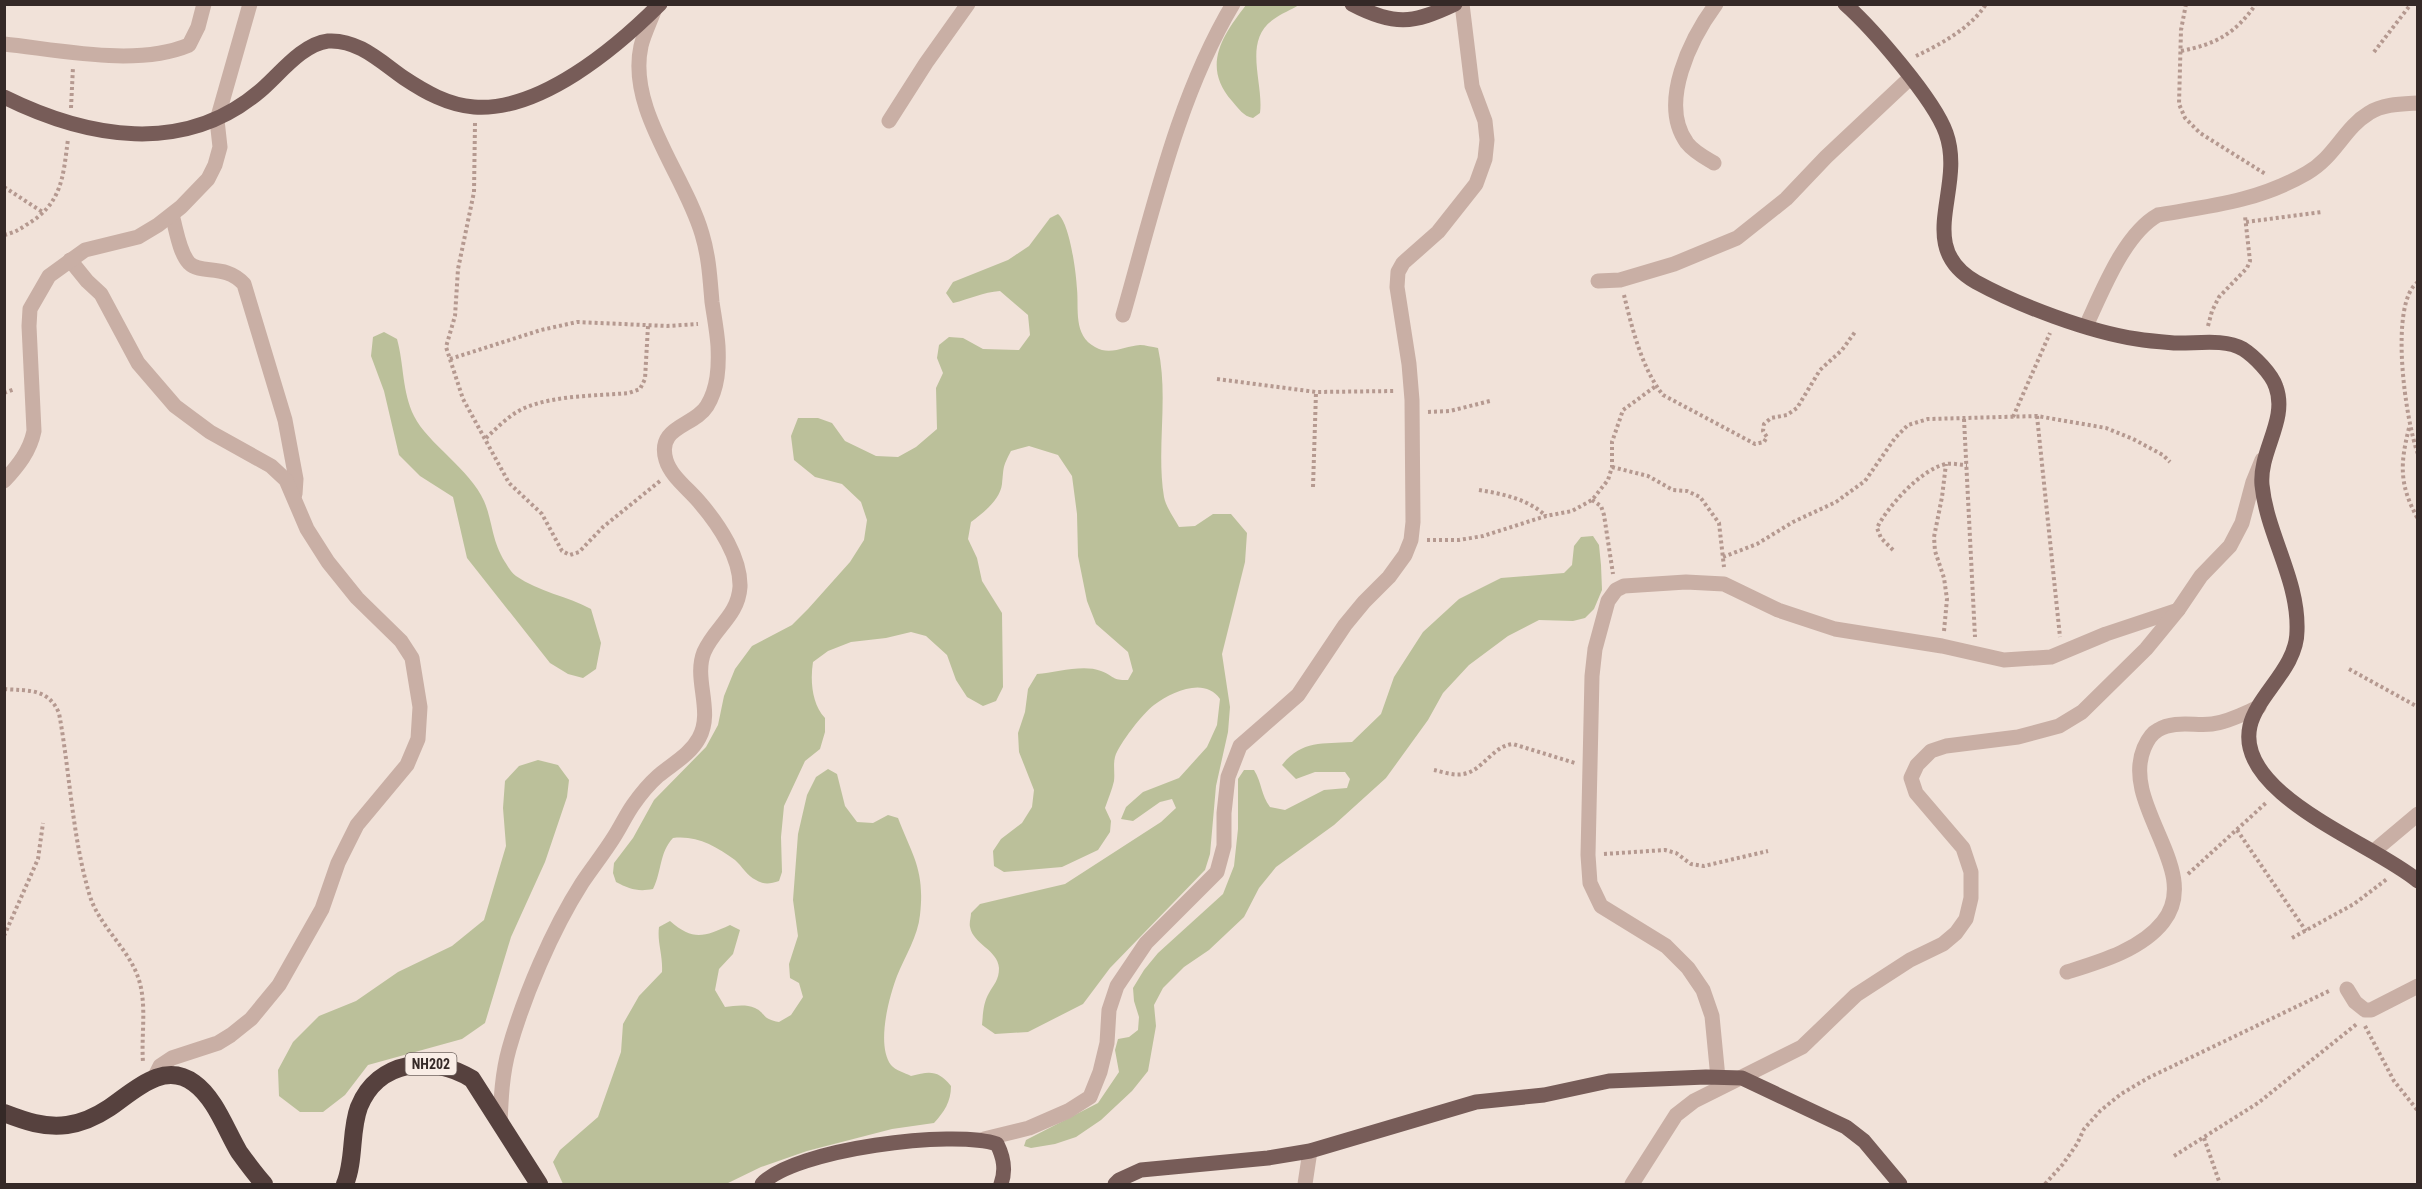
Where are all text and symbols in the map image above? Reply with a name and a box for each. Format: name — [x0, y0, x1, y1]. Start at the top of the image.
road number: NH202 — [406, 1053, 456, 1075]

